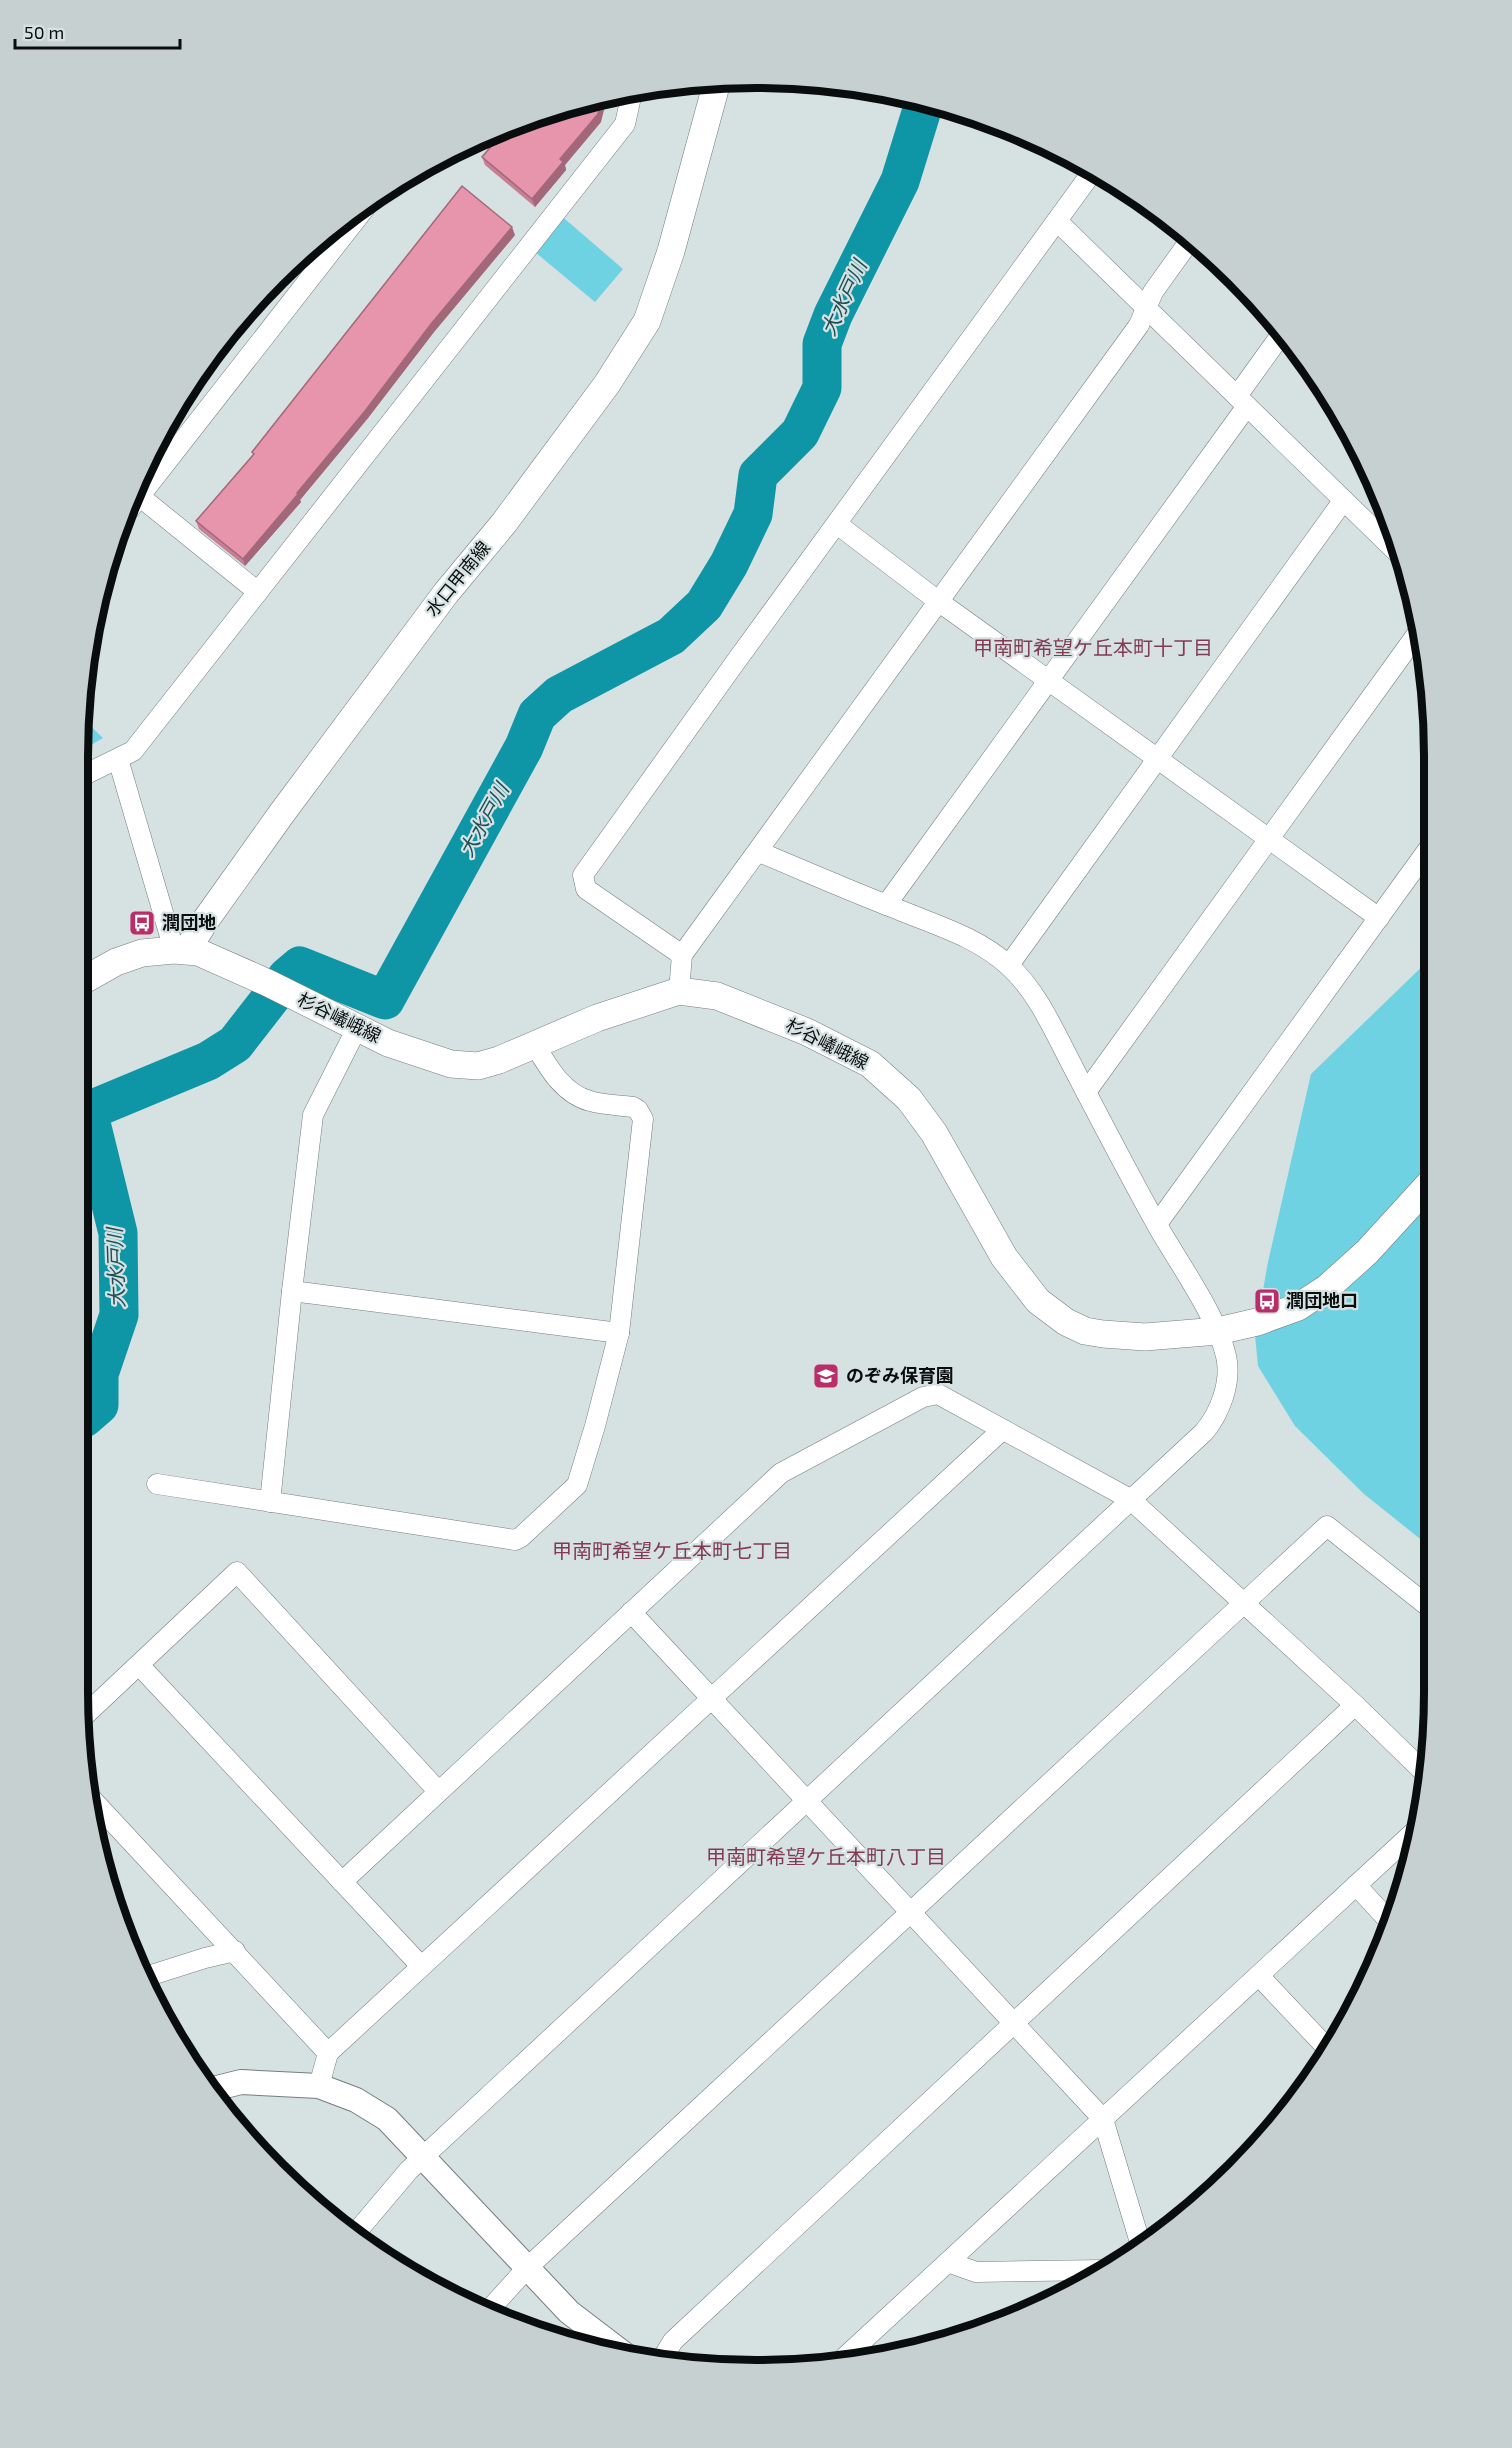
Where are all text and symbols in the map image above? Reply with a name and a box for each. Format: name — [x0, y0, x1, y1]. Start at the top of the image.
scale bar — [15, 12, 180, 50]
text: 50 m — [24, 21, 64, 43]
water label: 大水戸川 — [815, 254, 872, 339]
street label: 水口甲南線 — [420, 536, 494, 620]
district label: 甲南町希望ケ丘本町十丁目 — [973, 635, 1213, 659]
water label: 大水戸川 — [453, 777, 514, 860]
bus stop icon: 潤団地 — [127, 908, 157, 938]
place label: 潤団地 — [162, 911, 216, 933]
street label: 杉谷嶬峨線 — [294, 987, 385, 1047]
street label: 杉谷嶬峨線 — [782, 1013, 873, 1073]
water label: 大水戸川 — [102, 1226, 128, 1308]
bus stop icon: 潤団地口 — [1252, 1286, 1282, 1316]
place label: 潤団地口 — [1286, 1289, 1358, 1311]
school or university icon: のぞみ保育園 — [811, 1361, 841, 1391]
place label: のぞみ保育園 — [846, 1364, 954, 1386]
district label: 甲南町希望ケ丘本町七丁目 — [552, 1538, 792, 1562]
district label: 甲南町希望ケ丘本町八丁目 — [706, 1844, 946, 1868]

